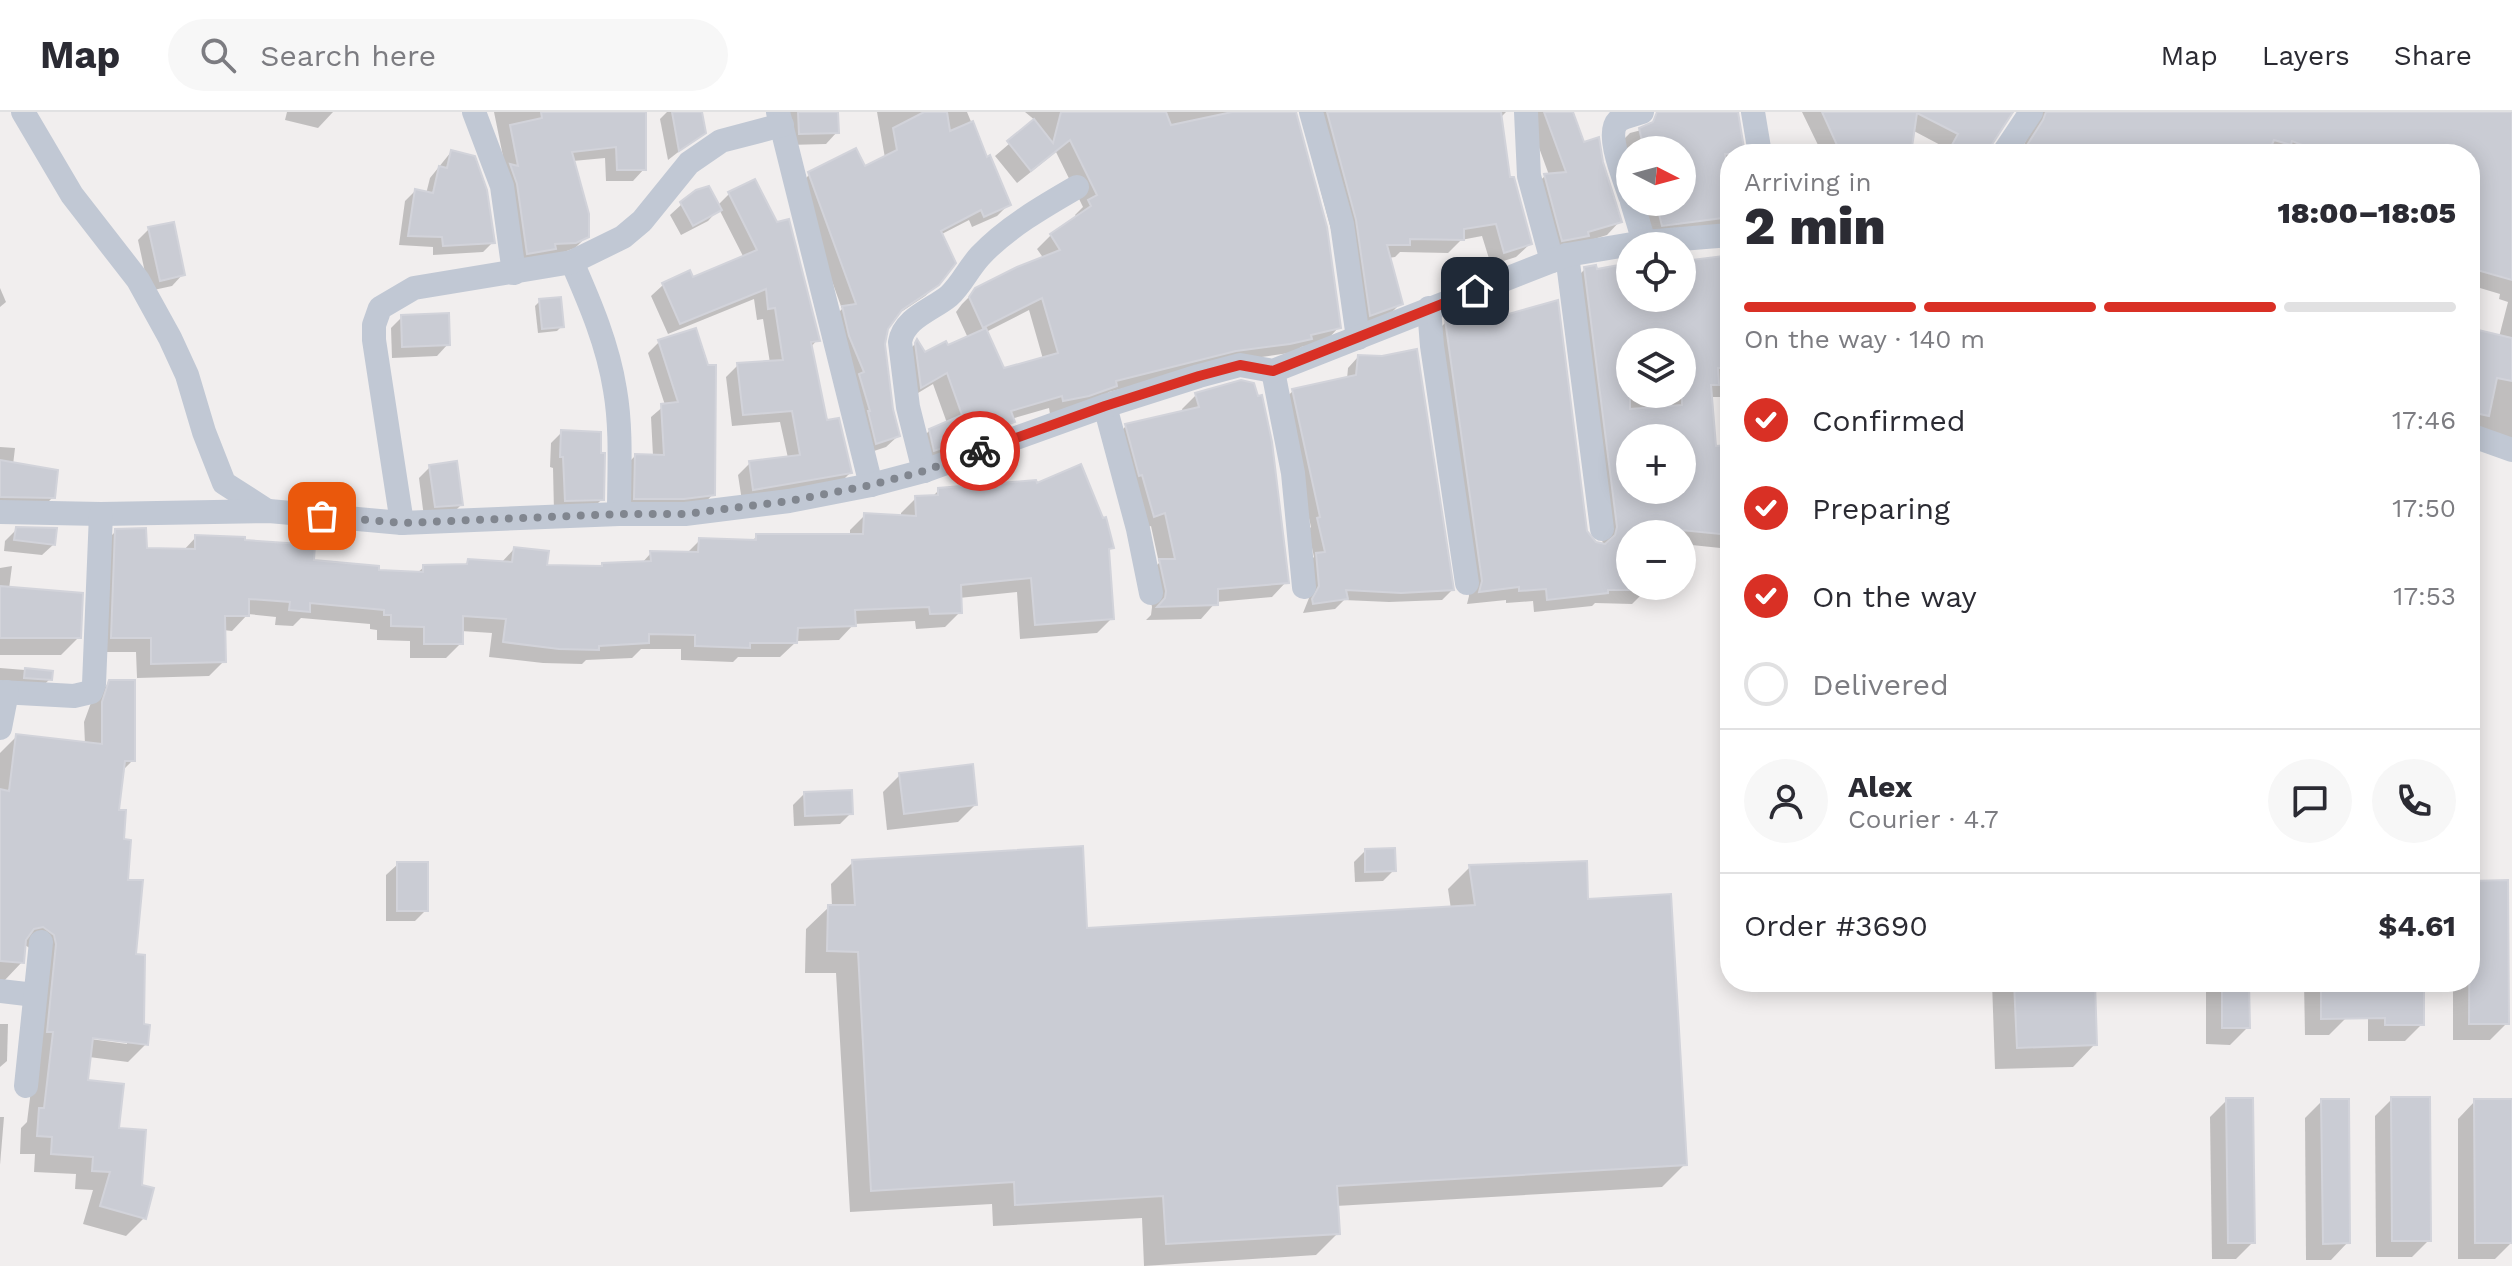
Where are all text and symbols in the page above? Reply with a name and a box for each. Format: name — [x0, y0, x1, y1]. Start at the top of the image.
search box — [168, 19, 728, 91]
text: Map — [40, 33, 120, 77]
icon: search — [196, 33, 240, 77]
text: Search here — [260, 38, 436, 73]
text: Map — [2161, 39, 2218, 72]
text: Layers — [2262, 39, 2350, 72]
text: Share — [2394, 39, 2472, 72]
north arrow — [1616, 136, 1696, 216]
map controls — [1616, 136, 1696, 600]
text: Arriving in — [1744, 167, 1872, 197]
text: 18:00–18:05 — [2277, 195, 2456, 230]
text: 2 min — [1744, 196, 1886, 257]
button: locate — [1616, 232, 1696, 312]
pin — [1441, 257, 1509, 325]
icon: home — [1453, 269, 1497, 313]
text: On the way · 140 m — [1744, 324, 1985, 354]
button: layers — [1616, 328, 1696, 408]
icon: check — [1744, 398, 1788, 442]
text: Confirmed — [1812, 403, 1966, 438]
text: 17:46 — [2392, 405, 2456, 435]
courier — [940, 411, 1020, 491]
button: + — [1616, 424, 1696, 504]
icon: bike — [958, 429, 1002, 473]
pin — [288, 482, 356, 550]
icon: check — [1744, 486, 1788, 530]
text: Preparing — [1812, 491, 1950, 526]
text: 17:50 — [2392, 493, 2456, 523]
icon: bag — [300, 494, 344, 538]
button: − — [1616, 520, 1696, 600]
icon: check — [1744, 574, 1788, 618]
text: On the way — [1812, 579, 1977, 614]
text: 17:53 — [2393, 581, 2456, 611]
text: Delivered — [1812, 667, 1949, 702]
button: person — [1744, 759, 1828, 843]
button: chat — [2268, 759, 2352, 843]
button: phone — [2372, 759, 2456, 843]
text: Alex — [1848, 769, 1912, 804]
text: Courier · 4.7 — [1848, 804, 1998, 834]
text: Order #3690 — [1744, 908, 1928, 943]
text: $4.61 — [2378, 908, 2456, 943]

